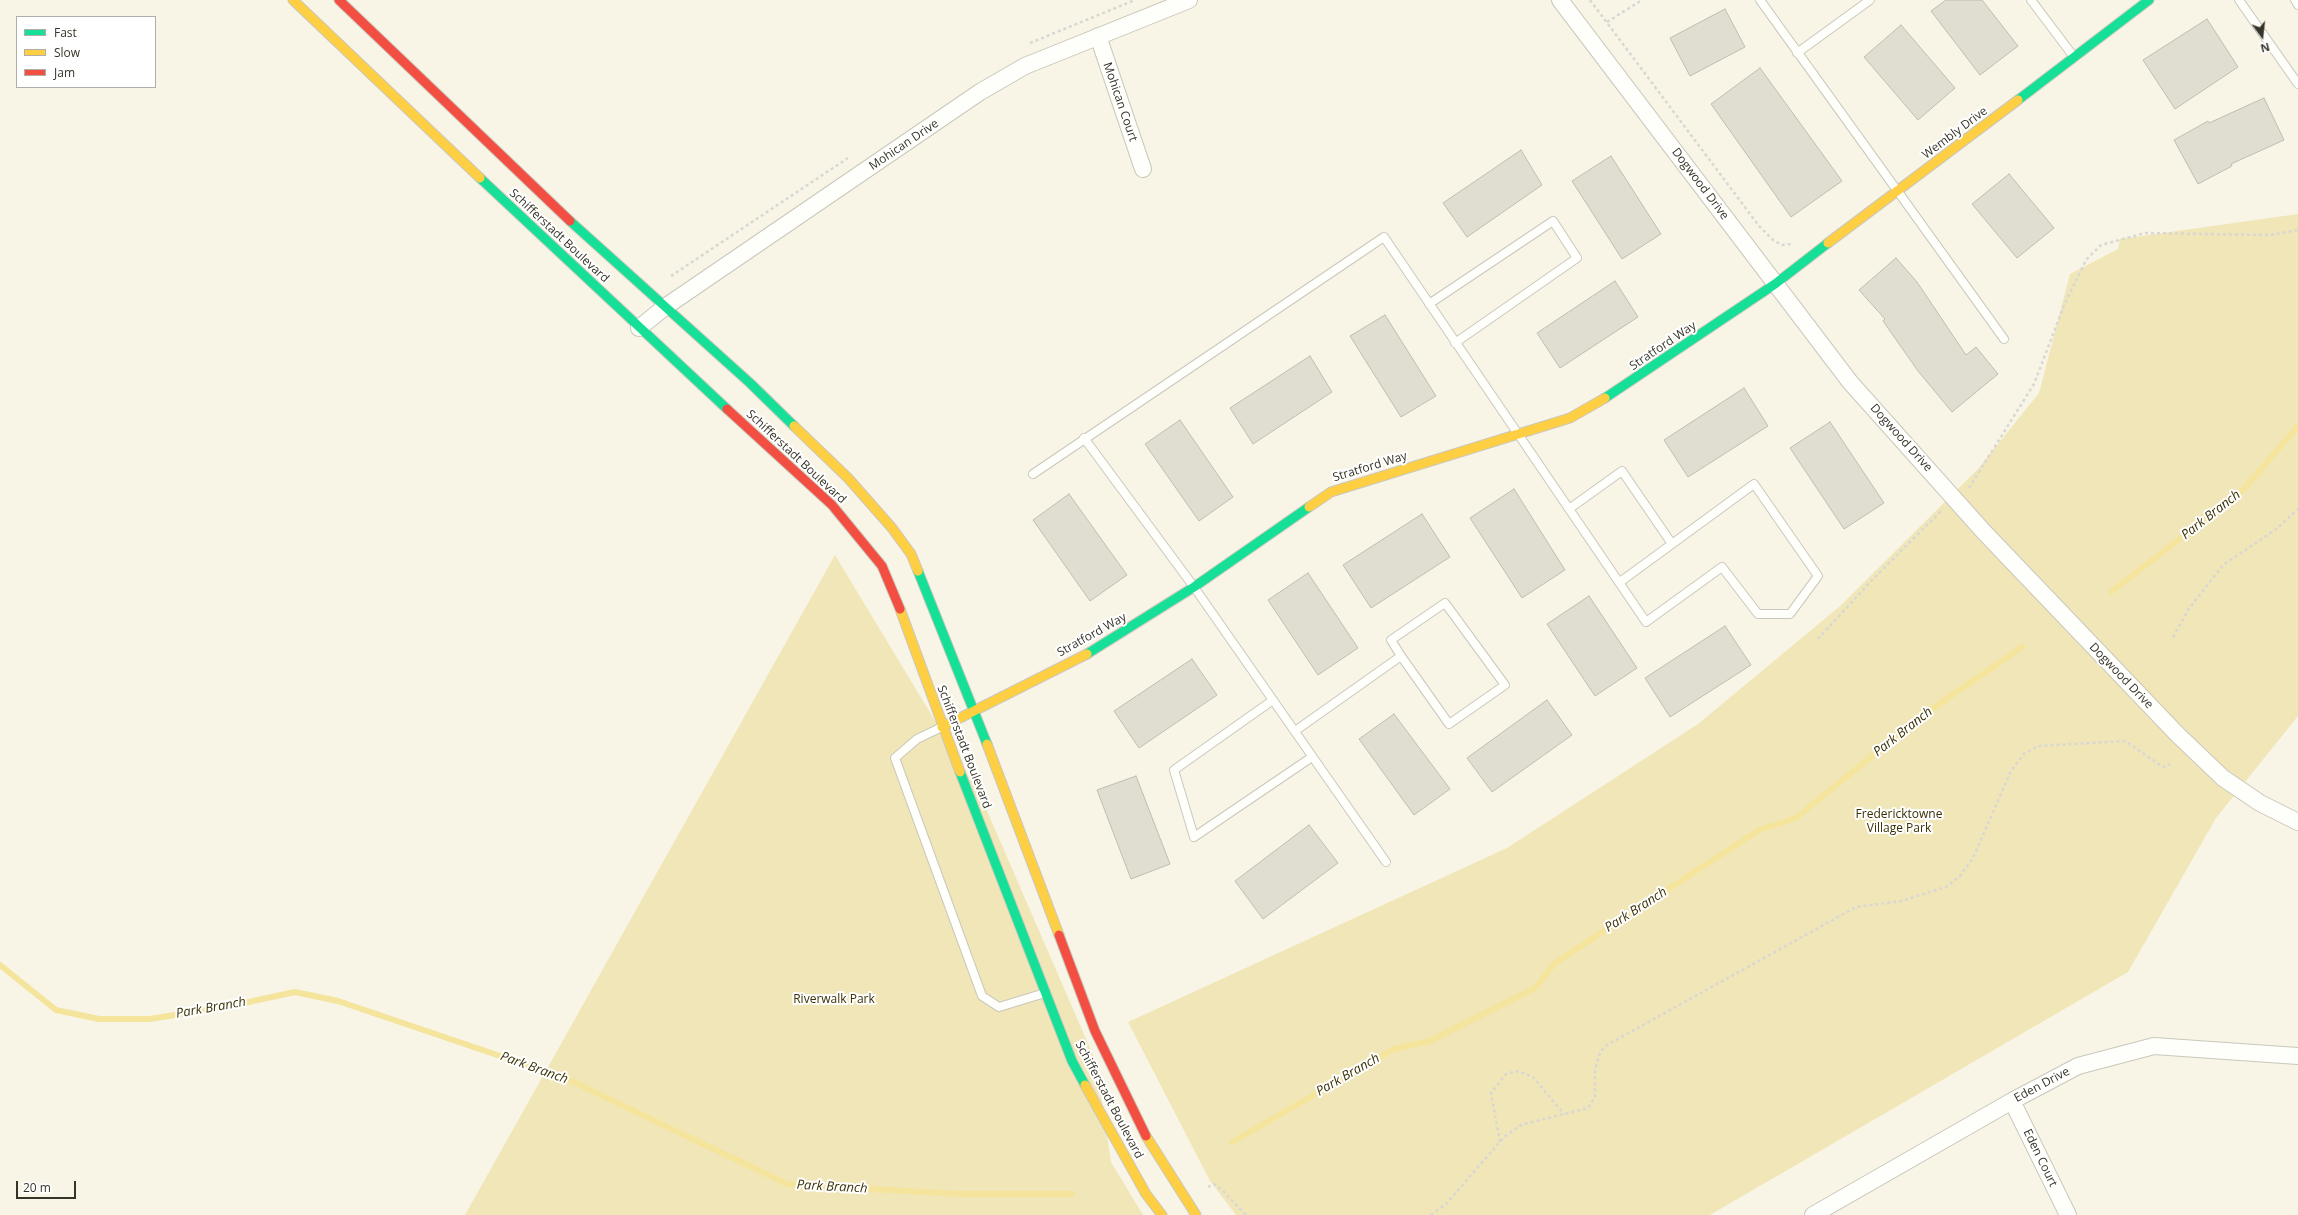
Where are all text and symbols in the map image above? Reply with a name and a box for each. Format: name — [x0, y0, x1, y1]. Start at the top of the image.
legend — [16, 16, 156, 88]
north arrow — [2242, 16, 2282, 56]
text: Fast — [54, 24, 77, 41]
text: N — [2259, 40, 2272, 56]
text: Slow — [54, 44, 80, 61]
street label: Mohican Court — [1100, 61, 1140, 143]
text: Jam — [54, 64, 75, 81]
street label: Wembly Drive — [1920, 104, 1990, 162]
street label: Mohican Drive — [867, 116, 941, 174]
street label: Dogwood Drive — [1668, 145, 1732, 223]
street label: Schifferstadt Boulevard — [506, 186, 612, 286]
street label: Stratford Way — [1627, 318, 1699, 374]
street label: Dogwood Drive — [1867, 401, 1935, 475]
street label: Schifferstadt Boulevard — [743, 407, 849, 507]
street label: Stratford Way — [1331, 449, 1409, 485]
water label: Park Branch — [2178, 487, 2244, 543]
street label: Stratford Way — [1055, 610, 1129, 660]
street label: Dogwood Drive — [2086, 640, 2156, 712]
street label: Schifferstadt Boulevard — [934, 683, 994, 811]
water label: Park Branch — [1870, 704, 1936, 760]
park label: Fredericktowne Village Park — [1856, 808, 1942, 836]
water label: Park Branch — [1602, 884, 1670, 936]
park label: Riverwalk Park — [793, 993, 875, 1007]
water label: Park Branch — [175, 994, 247, 1022]
street label: Schifferstadt Boulevard — [1072, 1039, 1146, 1161]
water label: Park Branch — [498, 1049, 570, 1087]
water label: Park Branch — [1313, 1051, 1383, 1099]
street label: Eden Drive — [2012, 1064, 2072, 1106]
street label: Eden Court — [2020, 1127, 2060, 1189]
scale bar — [18, 1173, 78, 1199]
water label: Park Branch — [796, 1177, 868, 1197]
text: 20 m — [23, 1179, 51, 1196]

